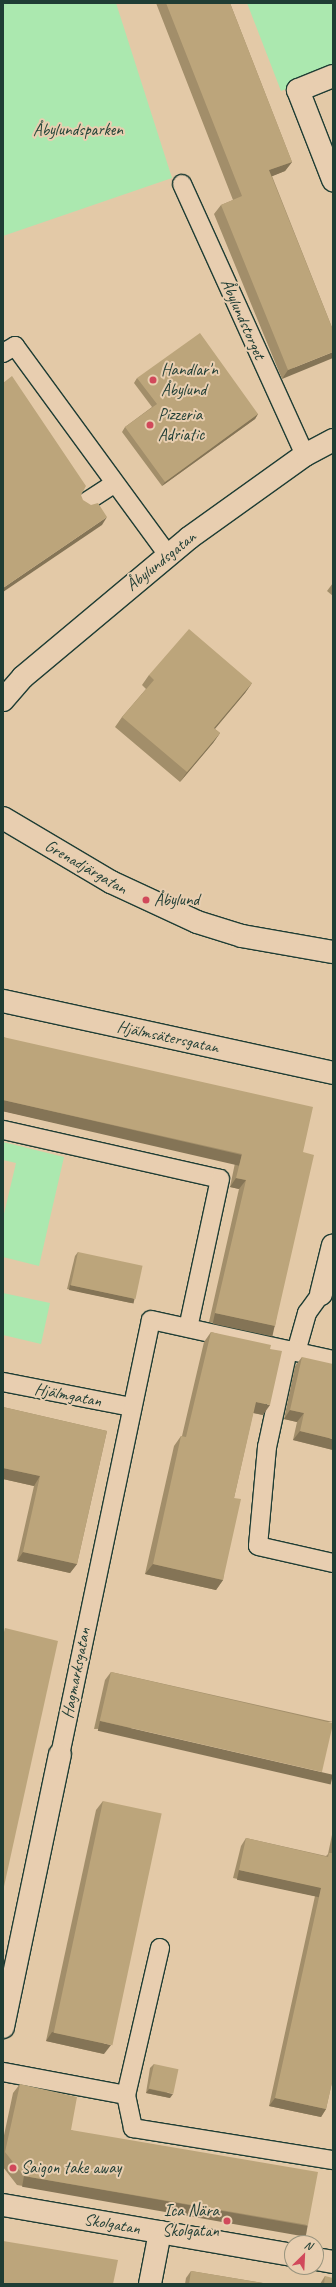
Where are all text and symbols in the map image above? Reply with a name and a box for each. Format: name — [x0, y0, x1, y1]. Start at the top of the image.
park label: Åbylundsparken — [33, 120, 123, 140]
street label: Åbylundstorget — [216, 276, 270, 362]
place label: Handlar'n Åbylund — [161, 360, 218, 400]
marker: Handlar'n Åbylund — [148, 375, 158, 385]
place label: Pizzeria Adriatic — [158, 405, 204, 445]
marker: Pizzeria Adriatic — [145, 420, 155, 430]
street label: Åbylundsgatan — [122, 527, 200, 595]
street label: Grenadjärgatan — [41, 835, 131, 899]
place label: Åbylund — [154, 890, 199, 910]
marker: Åbylund — [141, 895, 151, 905]
street label: Hjälmsätersgatan — [115, 1016, 221, 1058]
street label: Hjälmgatan — [33, 1379, 103, 1411]
street label: Hagmarksgatan — [57, 1626, 95, 1720]
place label: Saigon take away — [21, 2158, 121, 2178]
marker: Saigon take away — [8, 2163, 18, 2173]
place label: Ica Nära Skolgatan — [162, 2201, 219, 2241]
street label: Skolgatan — [82, 2209, 142, 2239]
marker: Ica Nära Skolgatan — [222, 2216, 232, 2226]
north arrow — [284, 2235, 324, 2275]
text: N — [303, 2237, 314, 2253]

